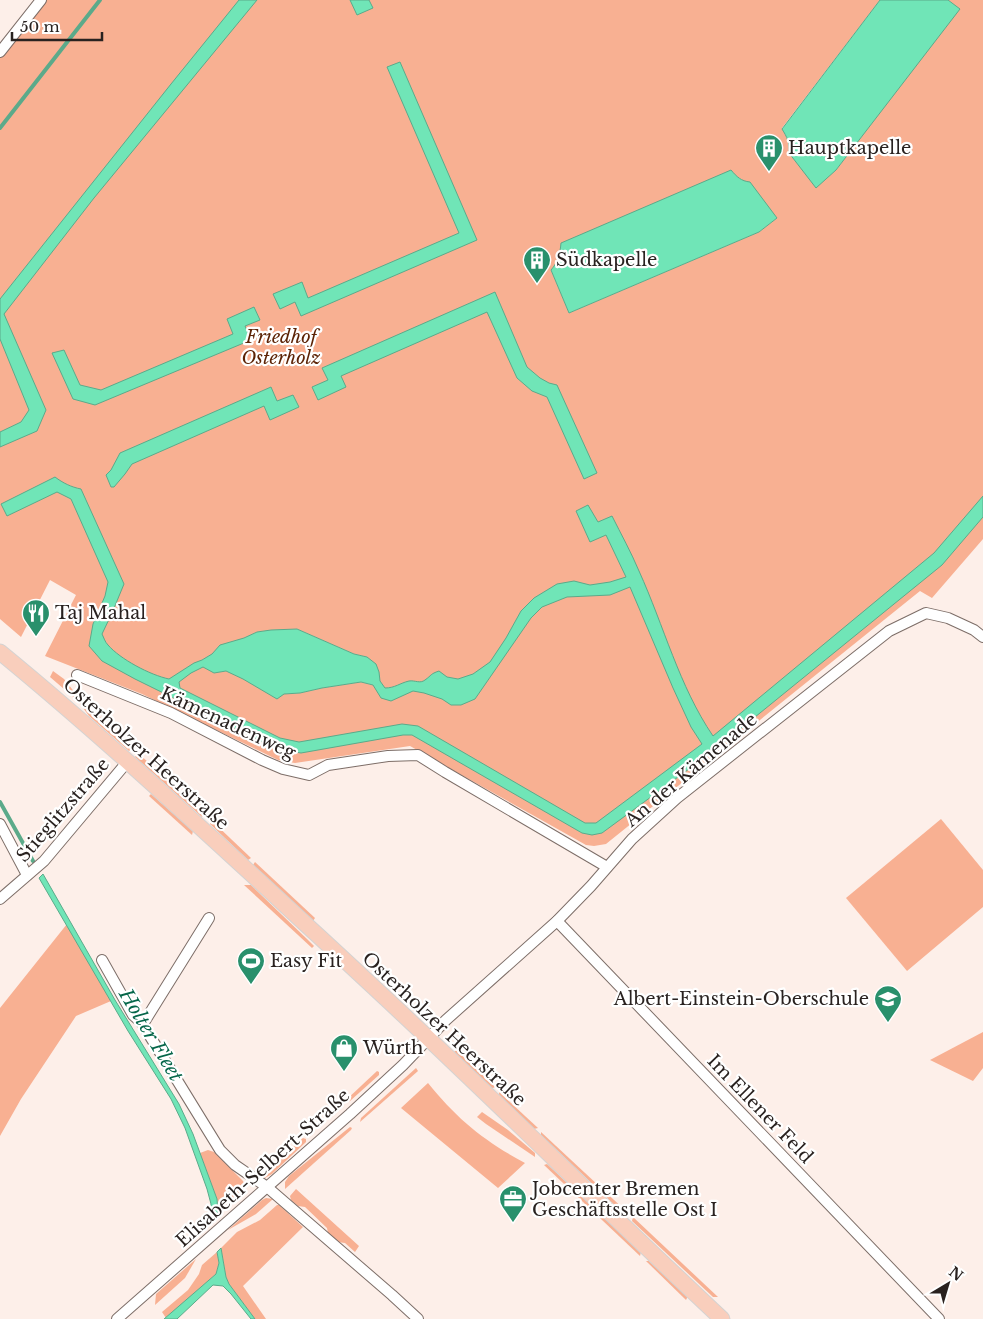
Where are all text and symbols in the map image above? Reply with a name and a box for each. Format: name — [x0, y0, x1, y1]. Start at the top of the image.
scale bar — [12, 10, 102, 42]
text: 50 m — [20, 17, 60, 36]
building icon: Hauptkapelle — [754, 133, 784, 172]
place label: Hauptkapelle — [788, 137, 911, 159]
building icon: Südkapelle — [522, 245, 552, 284]
place label: Südkapelle — [556, 249, 657, 271]
park label: Friedhof Osterholz — [241, 326, 321, 369]
restaurant icon: Taj Mahal — [21, 598, 51, 637]
place label: Taj Mahal — [55, 602, 146, 624]
street label: Osterholzer Heerstraße — [58, 674, 234, 834]
street label: Kämenadenweg — [157, 682, 299, 764]
street label: An der Kämenade — [620, 708, 762, 832]
street label: Stieglitzstraße — [12, 754, 114, 866]
sports icon: Easy Fit — [236, 946, 266, 985]
street label: Osterholzer Heerstraße — [358, 947, 530, 1111]
place label: Easy Fit — [270, 950, 342, 972]
water label: Holter Fleet — [114, 984, 188, 1086]
school or university icon: Albert-Einstein-Oberschule — [873, 984, 903, 1023]
place label: Albert-Einstein-Oberschule — [613, 988, 869, 1010]
shop icon: Würth — [329, 1033, 359, 1072]
place label: Würth — [362, 1037, 423, 1059]
street label: Im Ellener Feld — [703, 1050, 817, 1168]
street label: Elisabeth-Selbert-Straße — [172, 1084, 354, 1252]
place label: Jobcenter Bremen Geschäftsstelle Ost I — [530, 1178, 718, 1221]
office icon: Jobcenter Bremen Geschäftsstelle Ost I — [498, 1184, 528, 1223]
north arrow — [923, 1259, 973, 1309]
text: N — [945, 1263, 967, 1285]

